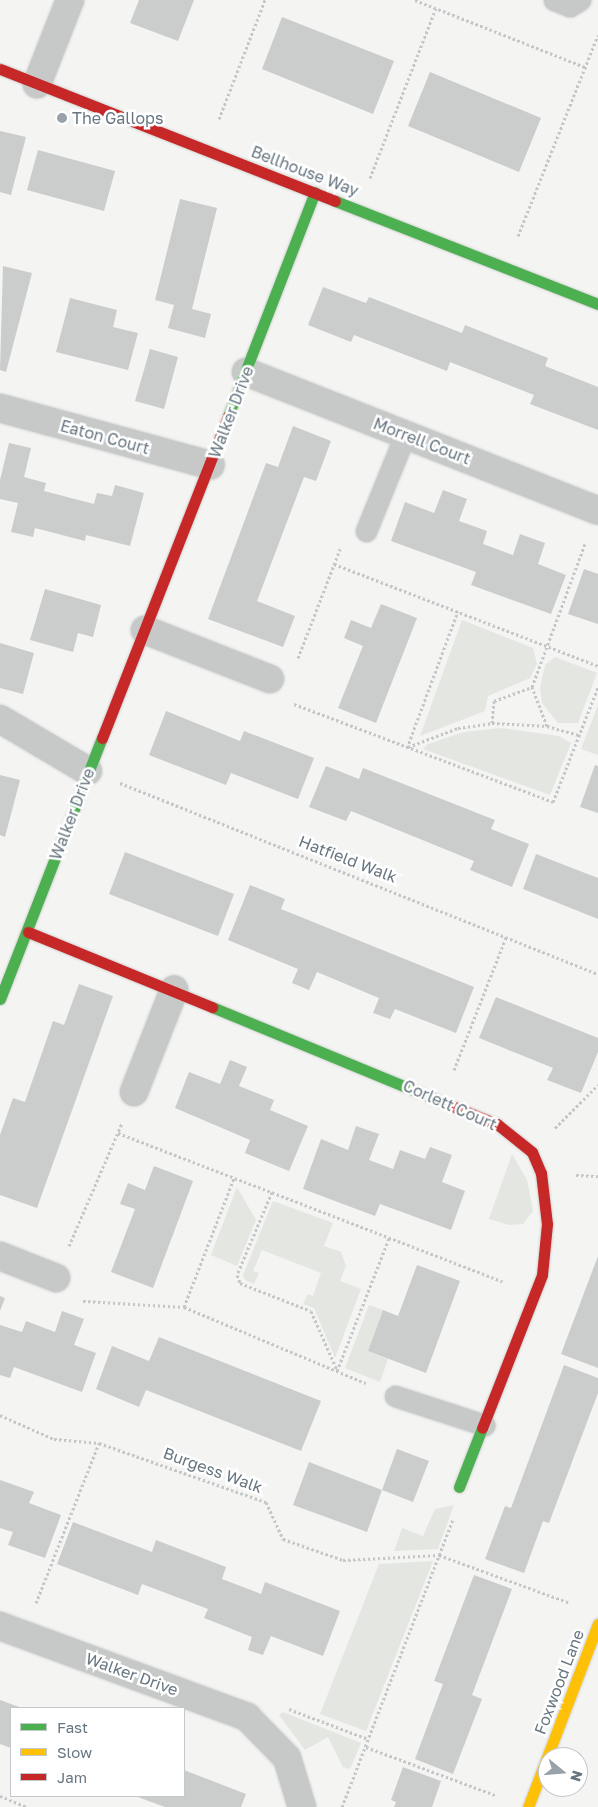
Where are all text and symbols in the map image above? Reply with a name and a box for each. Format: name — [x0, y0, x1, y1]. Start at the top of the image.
place label: The Gallops — [72, 108, 163, 128]
marker: The Gallops — [56, 112, 68, 124]
street label: Bellhouse Way — [249, 142, 361, 200]
street label: Walker Drive — [205, 363, 257, 461]
street label: Morrell Court — [371, 414, 473, 468]
street label: Eaton Court — [58, 416, 152, 458]
street label: Walker Drive — [46, 765, 98, 863]
street label: Hatfield Walk — [296, 831, 400, 887]
street label: Corlett Court — [400, 1076, 500, 1134]
street label: Burgess Walk — [161, 1443, 265, 1497]
street label: Foxwood Lane — [530, 1627, 588, 1737]
street label: Walker Drive — [83, 1648, 181, 1700]
legend — [10, 1707, 185, 1797]
text: Fast — [57, 1718, 88, 1736]
text: Slow — [57, 1743, 92, 1761]
north arrow — [538, 1747, 588, 1797]
text: Jam — [57, 1768, 87, 1786]
text: N — [567, 1769, 587, 1784]

